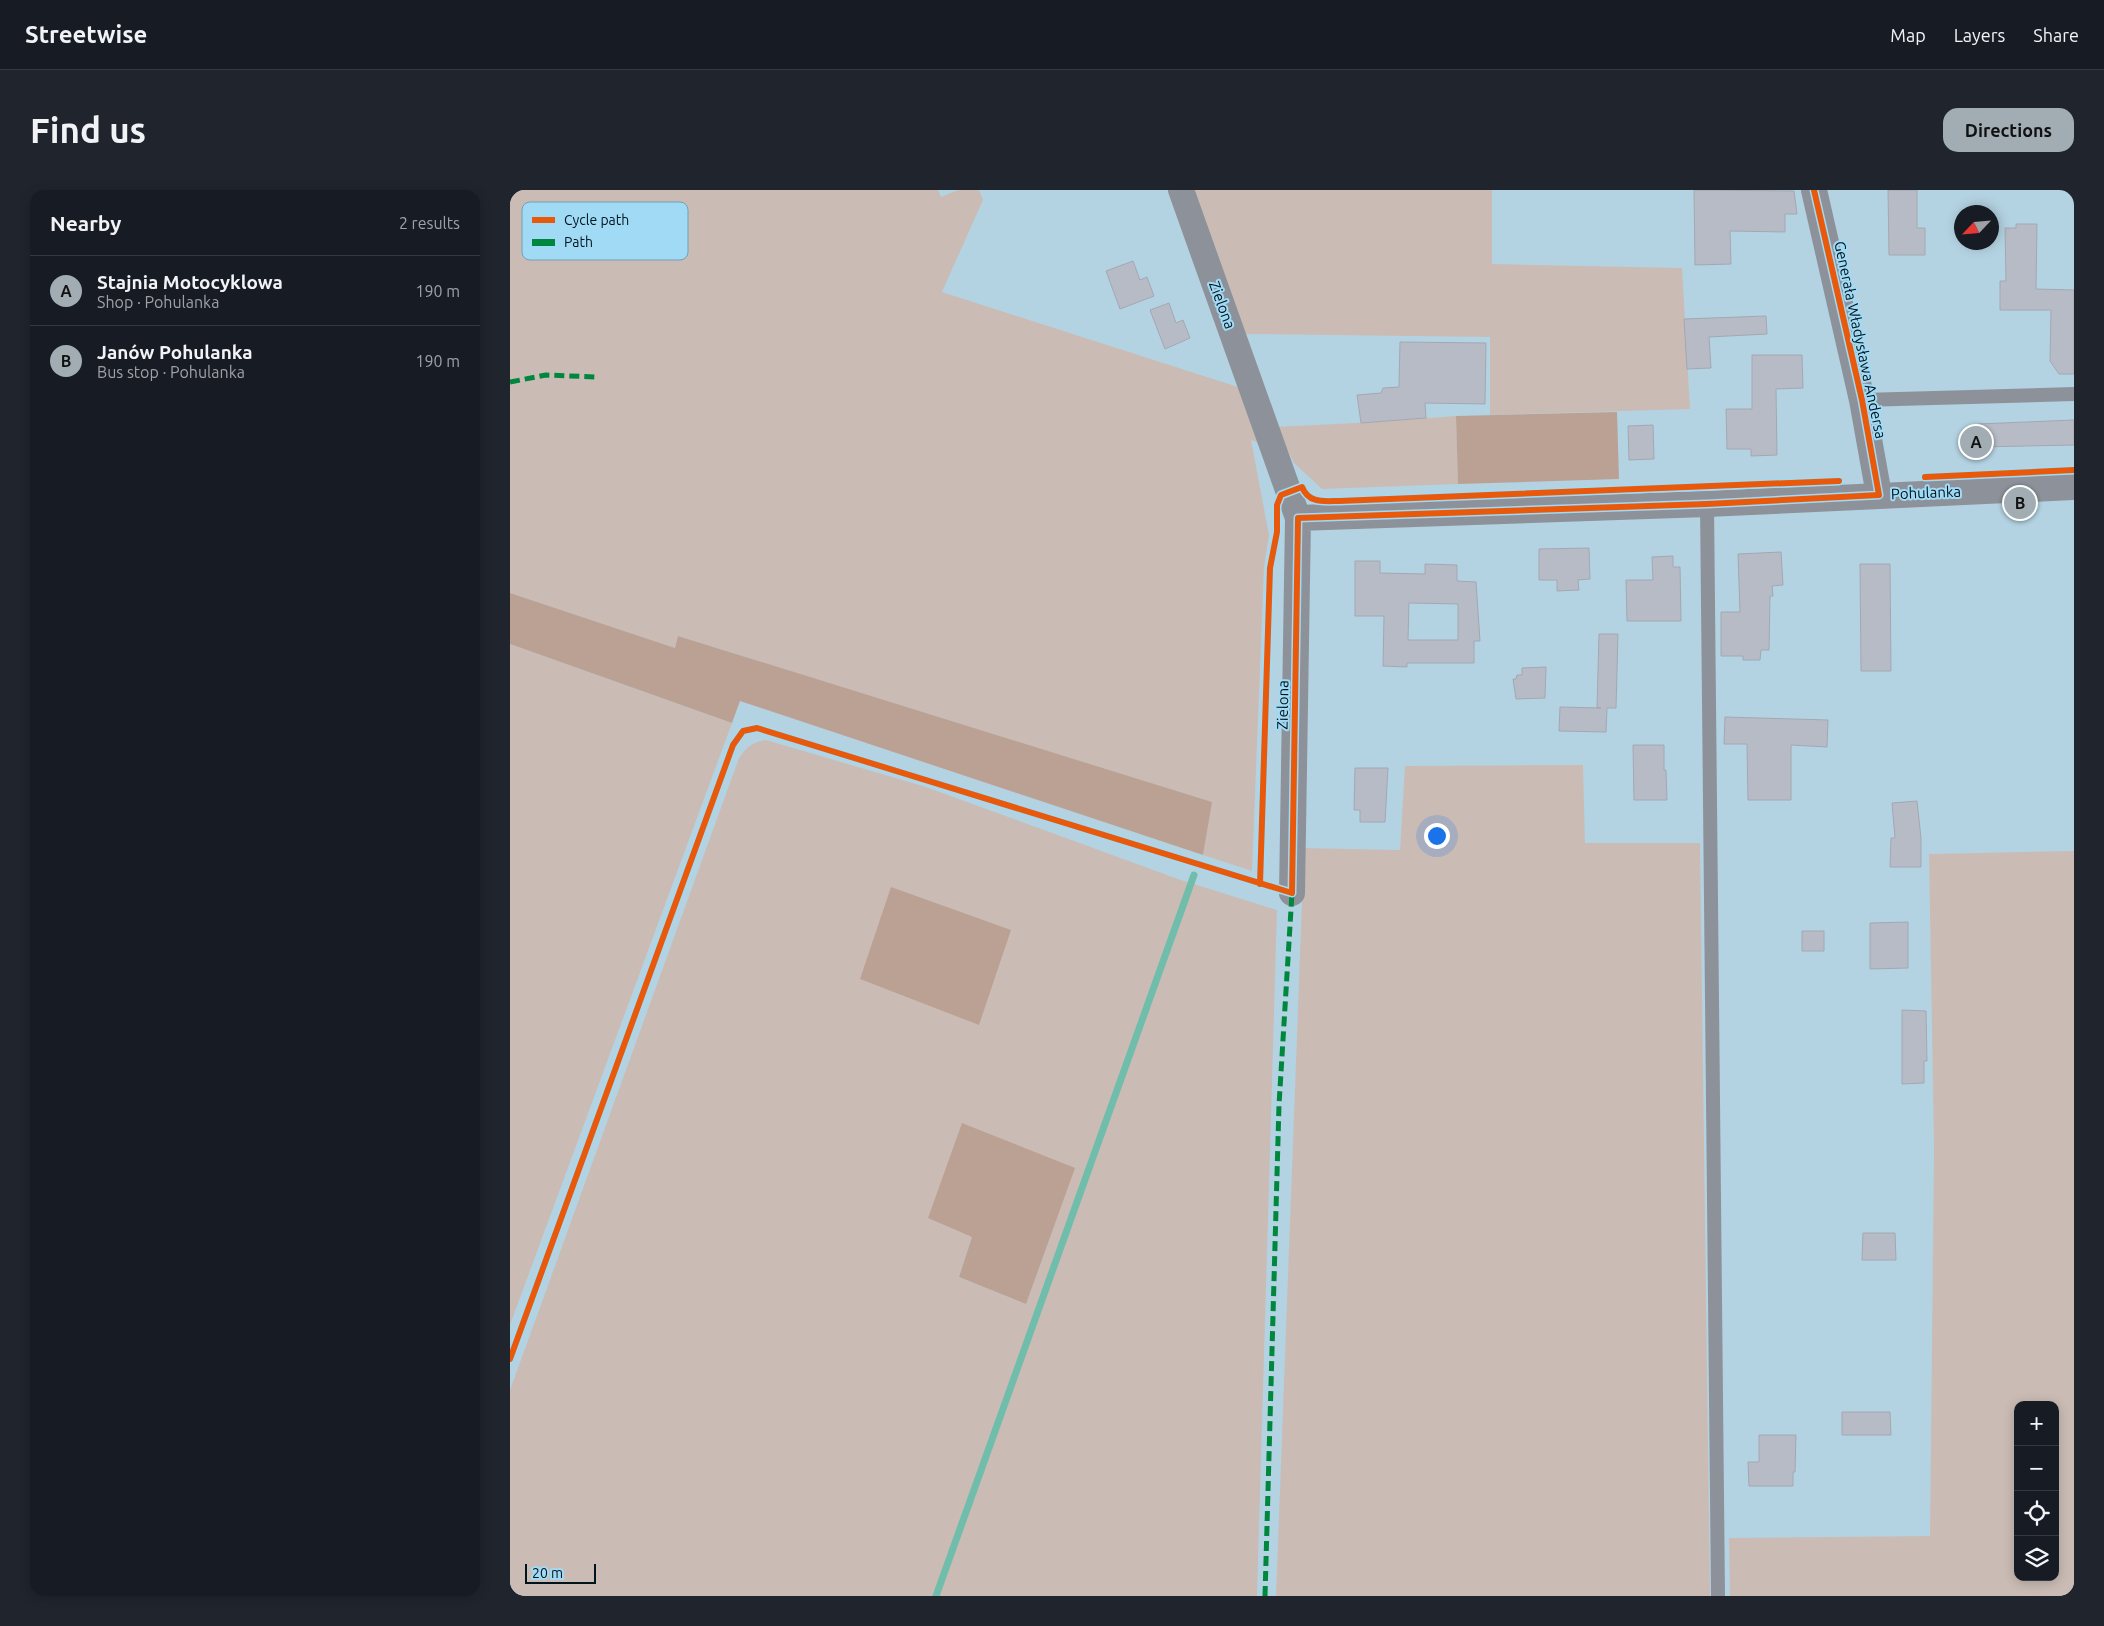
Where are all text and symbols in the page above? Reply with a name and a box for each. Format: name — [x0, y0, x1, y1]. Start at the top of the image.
text: Streetwise — [25, 21, 147, 48]
text: Map — [1890, 25, 1926, 45]
text: Layers — [1954, 25, 2005, 45]
text: Share — [2033, 25, 2079, 45]
button: Directions — [1943, 108, 2074, 152]
text: Find us — [30, 110, 146, 150]
legend — [522, 202, 688, 260]
north arrow — [1954, 205, 1999, 250]
text: Nearby — [50, 211, 121, 235]
text: Cycle path — [564, 212, 629, 228]
text: 2 results — [399, 214, 460, 232]
text: Path — [564, 234, 593, 250]
street label: Generała Władysława Andersa — [1831, 240, 1890, 440]
text: Stajnia Motocyklowa — [97, 271, 283, 293]
street label: Zielona — [1206, 279, 1239, 331]
text: A — [60, 282, 72, 300]
text: 190 m — [415, 282, 460, 300]
text: Shop · Pohulanka — [97, 293, 219, 311]
text: Janów Pohulanka — [97, 341, 253, 363]
text: B — [61, 352, 71, 370]
text: 190 m — [415, 352, 460, 370]
text: Bus stop · Pohulanka — [97, 363, 245, 381]
pin: A — [1960, 423, 1992, 461]
street label: Pohulanka — [1891, 483, 1961, 502]
pin: B — [2004, 484, 2036, 522]
street label: Zielona — [1274, 680, 1291, 730]
your location — [1424, 823, 1450, 849]
map controls — [2014, 1401, 2059, 1581]
button: + — [2014, 1401, 2059, 1446]
button: − — [2014, 1446, 2059, 1491]
button: locate — [2014, 1491, 2059, 1536]
button: layers — [2014, 1536, 2059, 1581]
scale bar — [525, 1561, 596, 1584]
text: 20 m — [532, 1565, 563, 1581]

